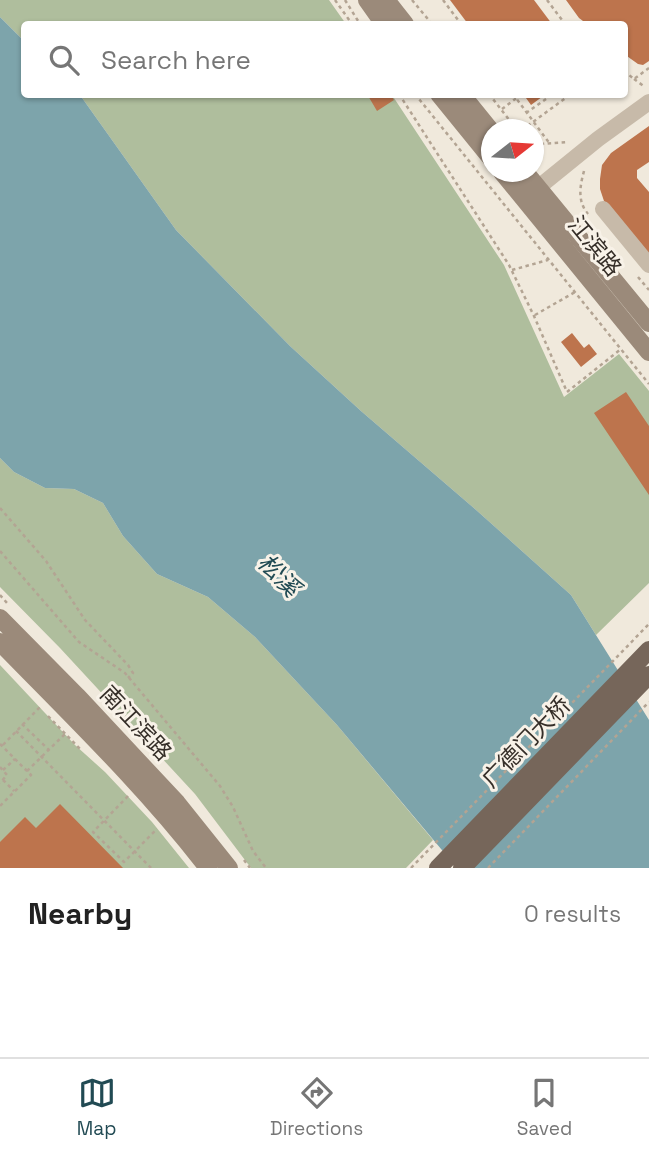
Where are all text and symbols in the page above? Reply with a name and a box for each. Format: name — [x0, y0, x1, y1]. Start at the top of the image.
search box — [21, 21, 628, 98]
icon: search — [45, 41, 83, 79]
text: Search here — [101, 43, 251, 77]
north arrow — [481, 119, 544, 182]
street label: 江滨路 — [562, 210, 628, 282]
water label: 松溪 — [251, 547, 309, 605]
street label: 南江滨路 — [94, 679, 178, 767]
street label: 广德门大桥 — [475, 690, 577, 794]
text: Nearby — [28, 894, 132, 933]
text: 0 results — [524, 899, 621, 929]
tab: Map — [77, 1074, 116, 1141]
tab: Directions — [270, 1074, 363, 1141]
tab: Saved — [517, 1074, 572, 1141]

